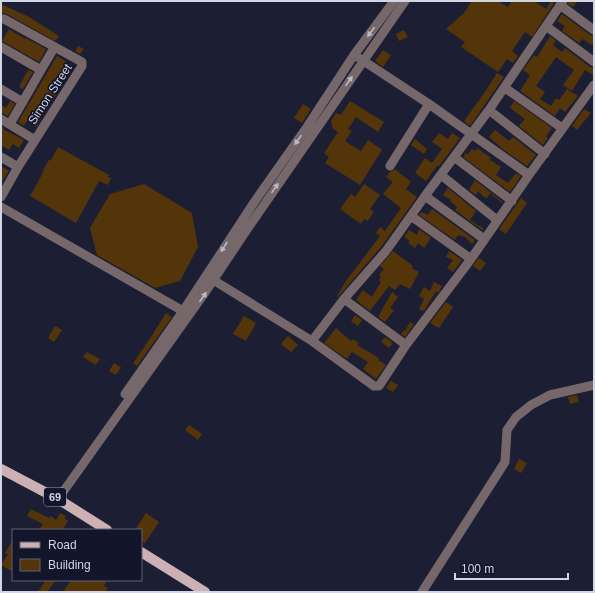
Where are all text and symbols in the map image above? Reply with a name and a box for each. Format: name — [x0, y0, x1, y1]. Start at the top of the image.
one-way arrow — [367, 27, 375, 38]
street label: Simon Street — [25, 61, 75, 127]
one-way arrow — [345, 76, 353, 87]
one-way arrow — [294, 135, 302, 145]
one-way arrow — [271, 183, 279, 194]
one-way arrow — [220, 242, 228, 252]
one-way arrow — [199, 291, 207, 302]
road number: 69 — [44, 488, 66, 506]
legend — [12, 529, 142, 581]
text: Road — [48, 538, 77, 552]
scale bar — [455, 555, 568, 581]
text: Building — [48, 558, 91, 572]
text: 100 m — [461, 562, 494, 576]

